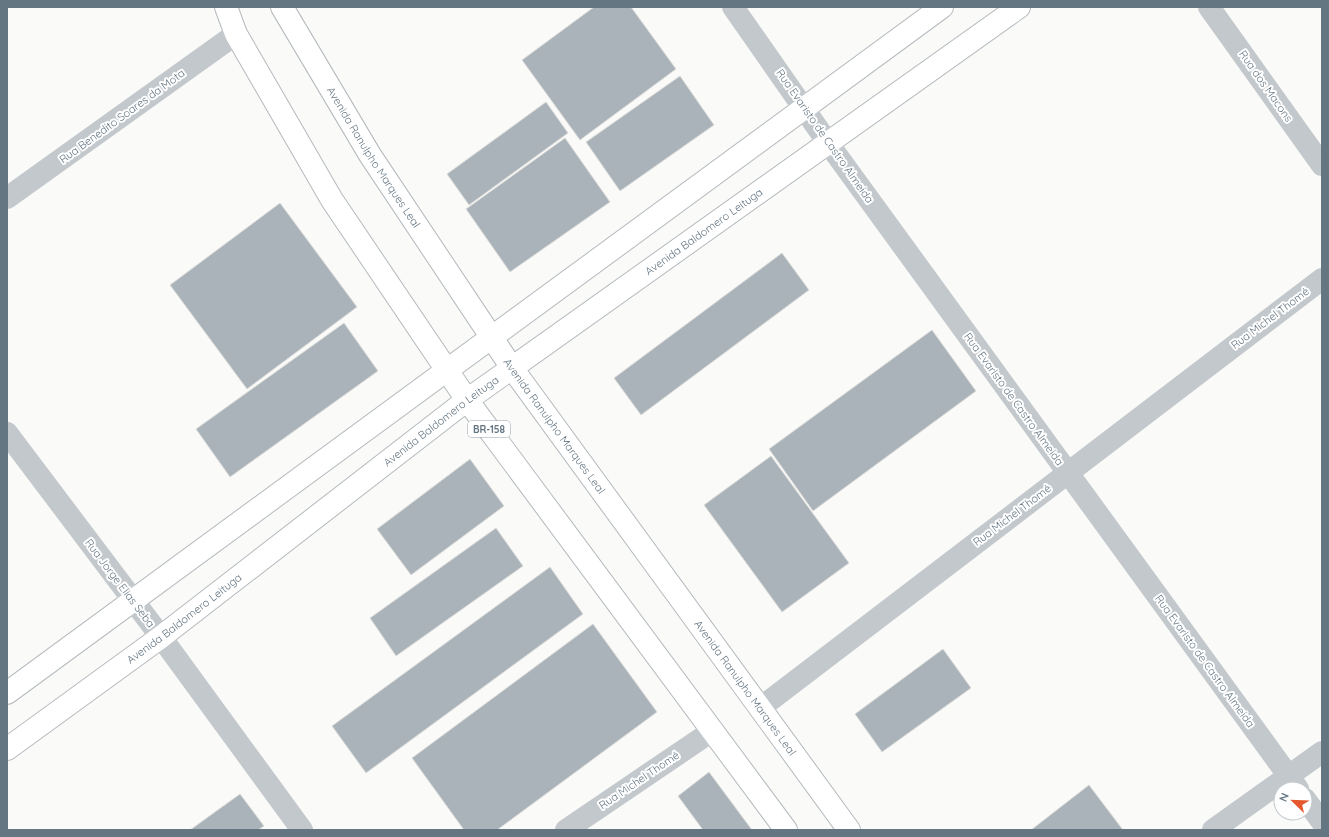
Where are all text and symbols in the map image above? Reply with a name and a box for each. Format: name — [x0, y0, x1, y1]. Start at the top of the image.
street label: Rua dos Macons — [1236, 47, 1296, 125]
street label: Rua Benedito Soares da Mota — [56, 66, 188, 166]
street label: Rua Evaristo de Castro Almeida — [773, 66, 877, 206]
street label: Avenida Ranulpho Marques Leal — [324, 84, 423, 230]
street label: Avenida Baldomero Leituga — [642, 185, 765, 278]
street label: Rua Michel Thomé — [1228, 284, 1312, 352]
street label: Rua Evaristo de Castro Almeida — [961, 330, 1067, 468]
street label: Avenida Ranulpho Marques Leal — [500, 356, 608, 496]
street label: Avenida Baldomero Leituga — [380, 373, 501, 469]
road number: BR-158 — [468, 421, 510, 437]
street label: Rua Michel Thomé — [970, 481, 1054, 549]
street label: Rua Jorge Elias Seba — [82, 536, 158, 630]
street label: Avenida Baldomero Leituga — [124, 570, 244, 667]
street label: Rua Evaristo de Castro Almeida — [1152, 592, 1258, 730]
street label: Avenida Ranulpho Marques Leal — [691, 617, 799, 758]
street label: Rua Michel Thomé — [596, 748, 682, 812]
north arrow — [1273, 781, 1313, 821]
text: N — [1276, 791, 1292, 804]

